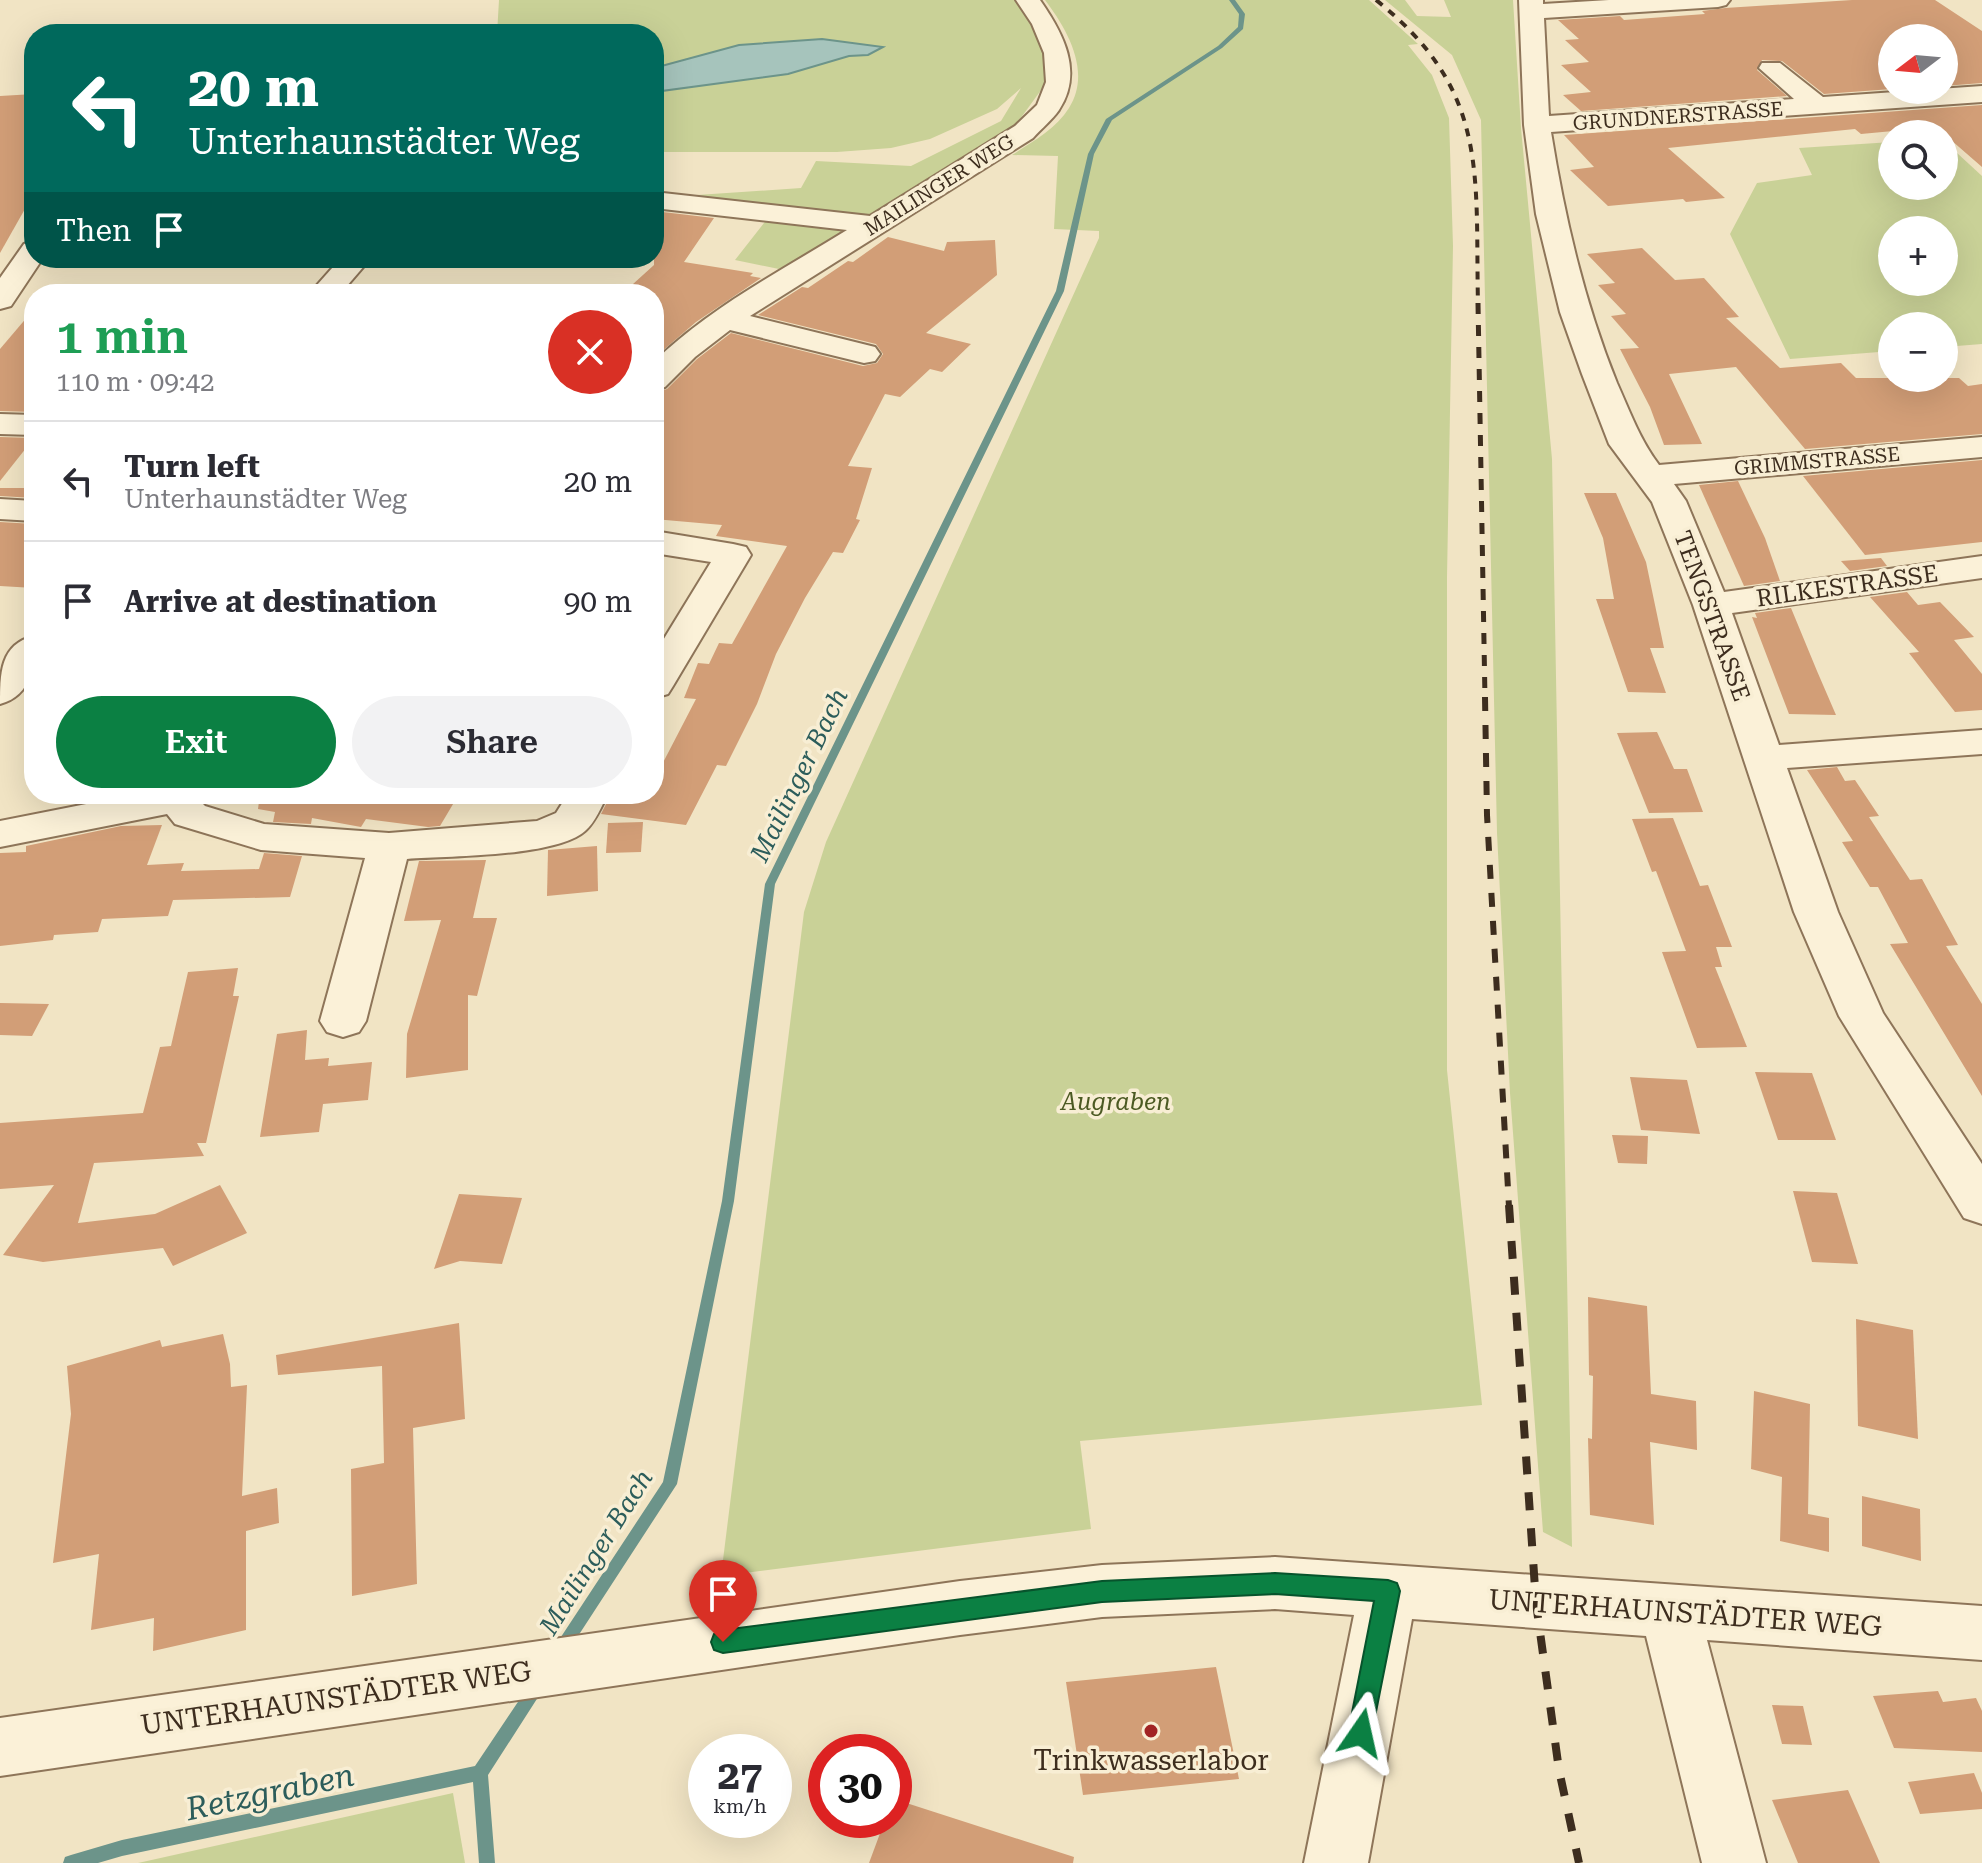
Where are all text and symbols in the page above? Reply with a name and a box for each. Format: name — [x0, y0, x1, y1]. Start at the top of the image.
north arrow — [1878, 24, 1958, 104]
map controls — [1878, 24, 1958, 392]
text: 20 m — [188, 54, 319, 120]
icon: left — [56, 56, 160, 160]
street label: GRUNDNERSTRASSE — [1572, 97, 1784, 135]
button: search — [1878, 120, 1958, 200]
text: Unterhaunstädter Weg — [188, 121, 580, 163]
street label: MAILINGER WEG — [860, 129, 1019, 241]
icon: arrive — [147, 208, 191, 252]
text: Then — [56, 213, 131, 248]
button: + — [1878, 216, 1958, 296]
text: 1 min — [56, 309, 188, 365]
button: close — [548, 310, 632, 394]
button: − — [1878, 312, 1958, 392]
text: 110 m · 09:42 — [56, 367, 215, 397]
street label: GRIMMSTRASSE — [1733, 442, 1901, 480]
text: Turn left — [124, 449, 260, 484]
icon: left — [56, 459, 100, 503]
text: 20 m — [563, 464, 632, 499]
text: Unterhaunstädter Weg — [124, 484, 407, 514]
street label: TENGSTRASSE — [1668, 527, 1756, 705]
street label: RILKESTRASSE — [1754, 559, 1940, 613]
icon: arrive — [56, 579, 100, 623]
text: Arrive at destination — [124, 584, 437, 619]
text: 90 m — [563, 584, 632, 619]
water label: Mailinger Bach — [744, 684, 854, 867]
button: Exit — [56, 696, 336, 788]
button: Share — [352, 696, 632, 788]
park label: Augraben — [1059, 1088, 1171, 1116]
water label: Mailinger Bach — [533, 1464, 659, 1641]
pin — [689, 1560, 757, 1642]
icon: arrive — [701, 1572, 745, 1616]
street label: UNTERHAUNSTÄDTER WEG — [1487, 1583, 1883, 1643]
street label: UNTERHAUNSTÄDTER WEG — [138, 1654, 534, 1742]
position arrow — [1319, 1691, 1403, 1775]
marker: Trinkwasserlabor — [1142, 1722, 1160, 1740]
speed limit sign: 30 — [808, 1734, 912, 1838]
place label: Trinkwasserlabor — [1033, 1744, 1269, 1777]
text: 27 — [718, 1752, 762, 1799]
water label: Retzgraben — [181, 1756, 358, 1829]
text: km/h — [713, 1794, 767, 1818]

